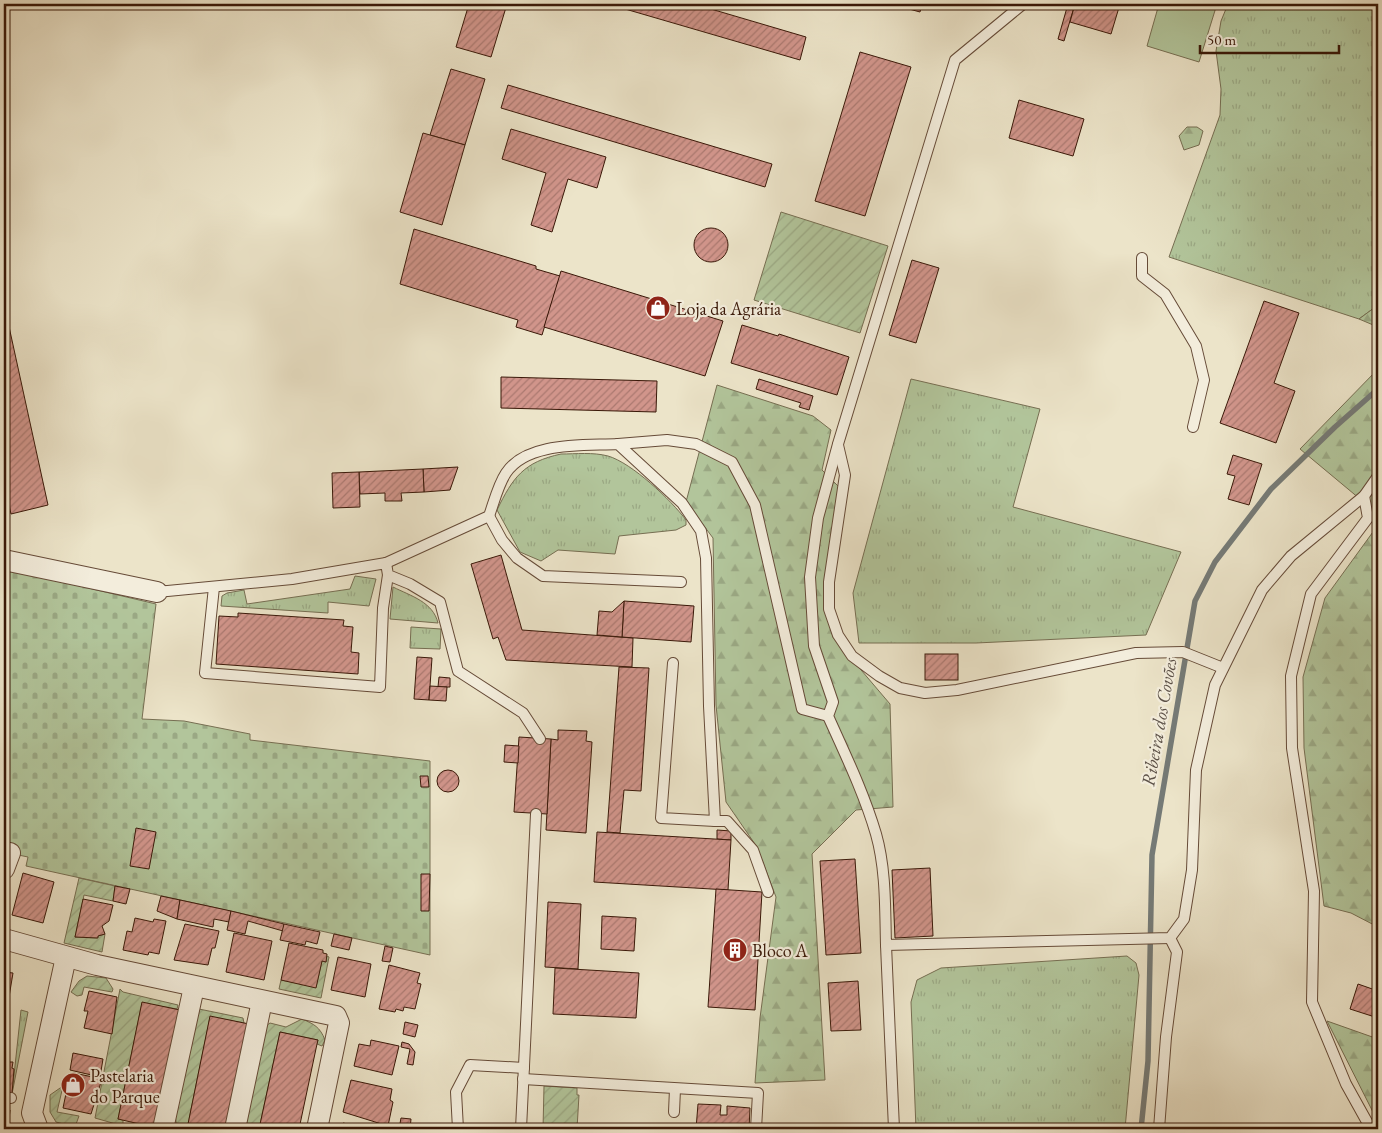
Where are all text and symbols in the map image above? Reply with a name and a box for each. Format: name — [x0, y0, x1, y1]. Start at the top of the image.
scale bar — [1200, 22, 1338, 54]
text: 50 m — [1207, 30, 1236, 49]
shop icon: Loja da Agrária — [645, 295, 671, 321]
place label: Loja da Agrária — [676, 297, 782, 320]
water label: Ribeira dos Covões — [1135, 655, 1183, 788]
building icon: Bloco A — [722, 937, 748, 963]
place label: Bloco A — [752, 939, 808, 962]
place label: Pastelaria do Parque — [90, 1064, 160, 1108]
shop icon: Pastelaria do Parque — [60, 1072, 86, 1098]

